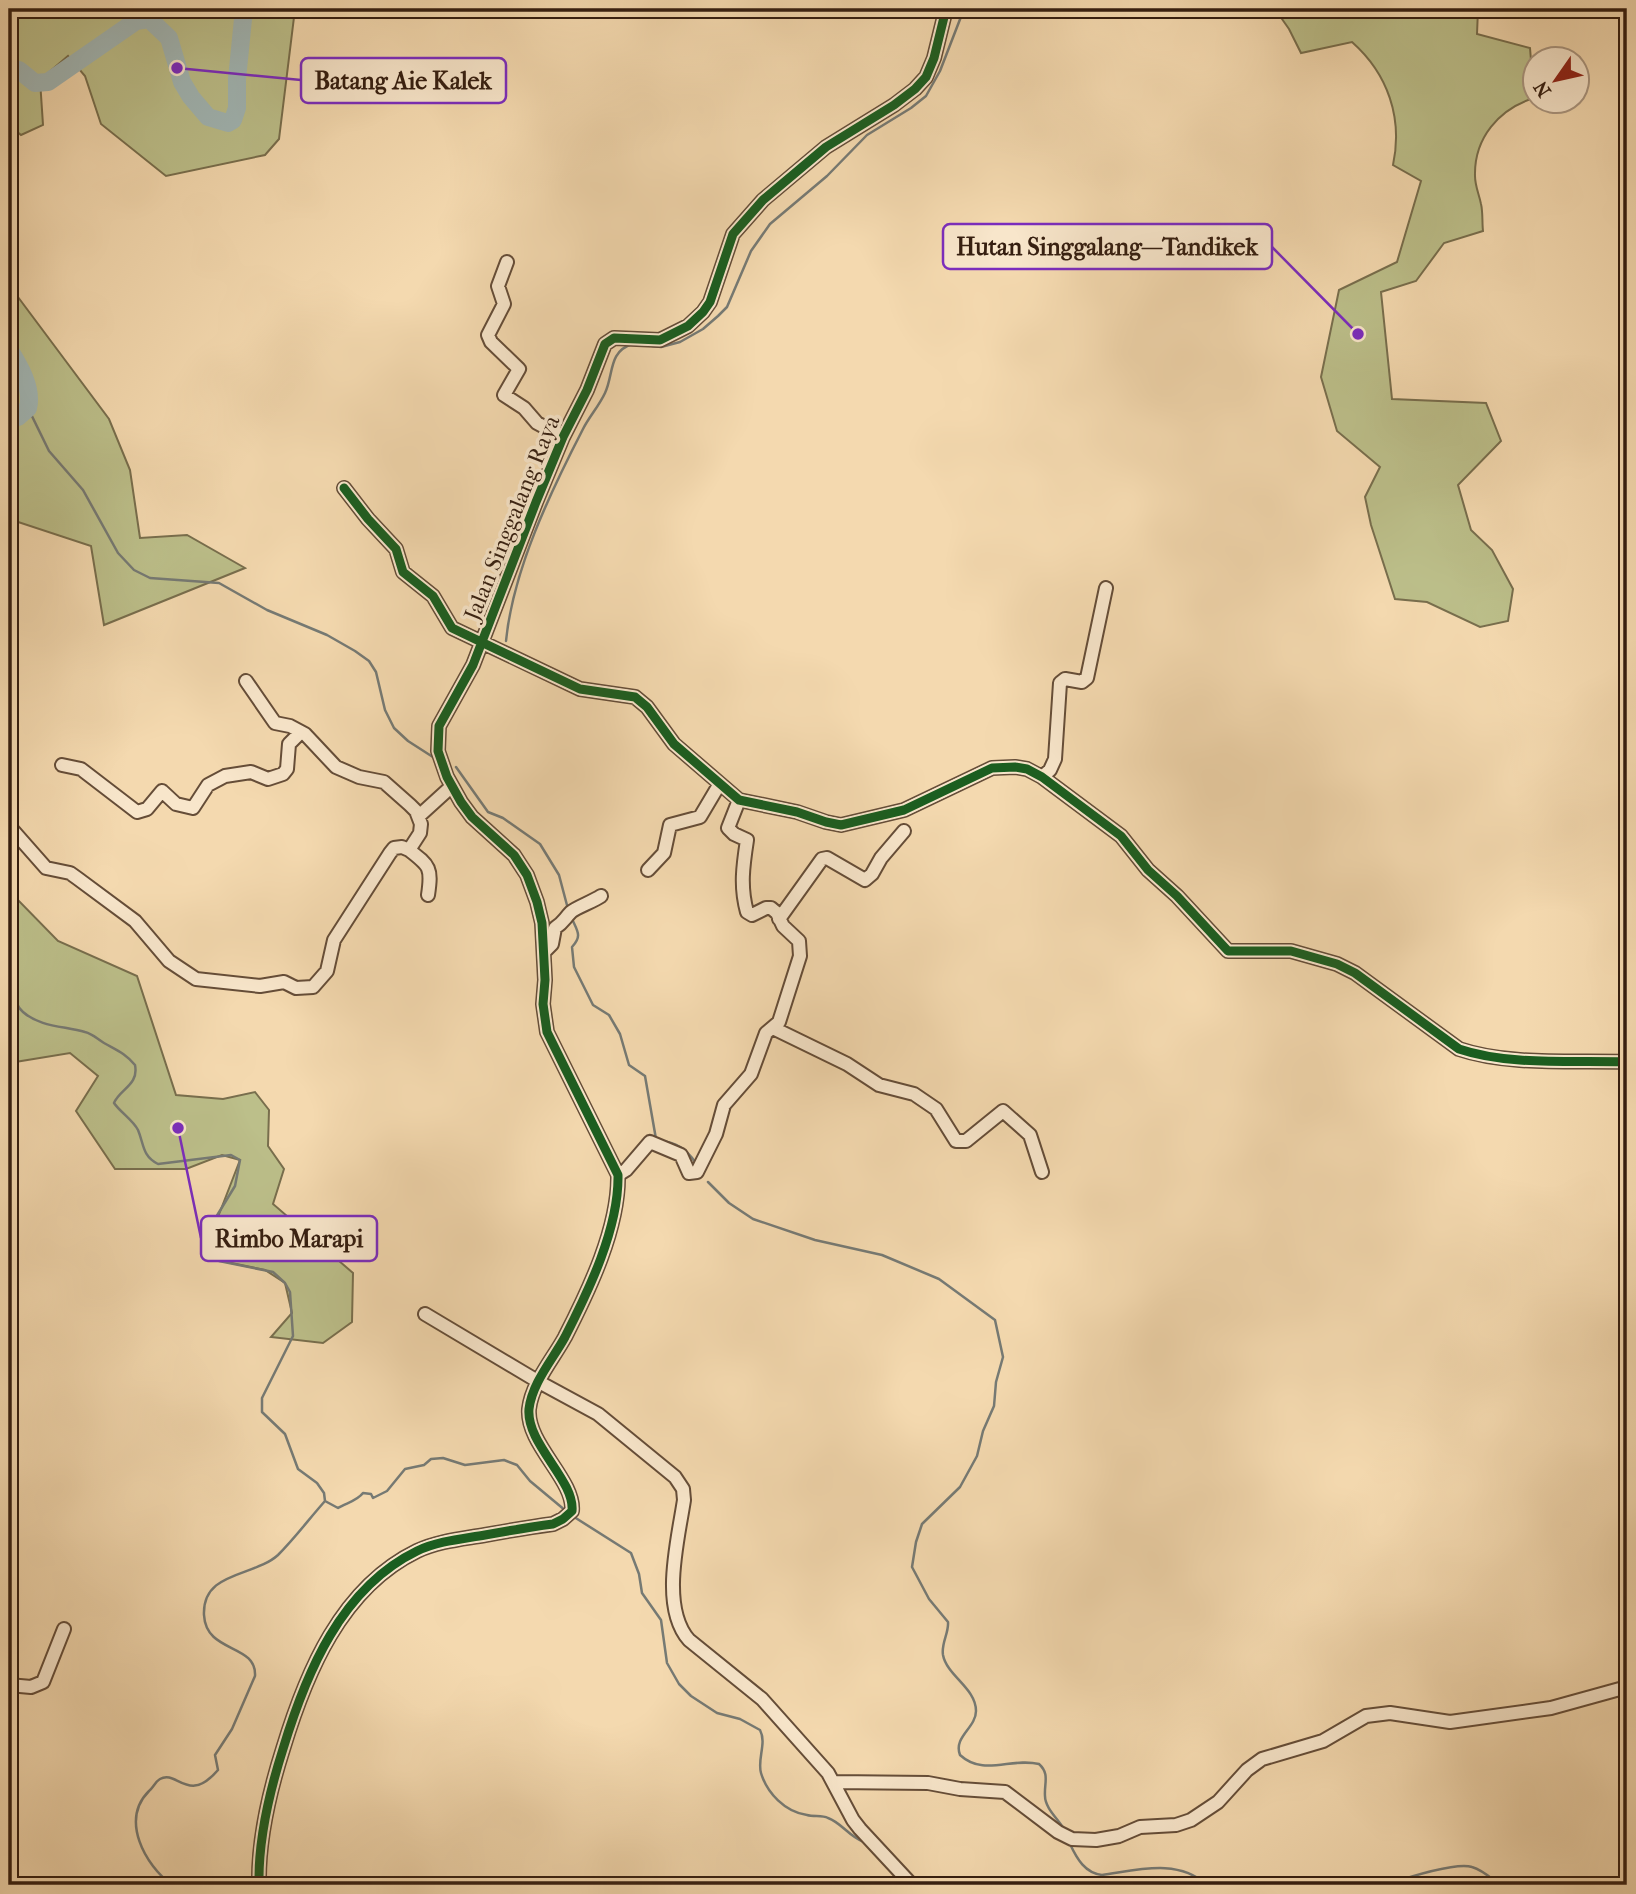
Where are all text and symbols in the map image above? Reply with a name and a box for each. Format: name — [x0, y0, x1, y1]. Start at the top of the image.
north arrow — [1520, 46, 1590, 116]
callout: Batang Aie Kalek — [301, 58, 506, 103]
text: Batang Aie Kalek — [314, 67, 492, 95]
text: N — [1529, 76, 1556, 101]
callout: Hutan Singgalang—Tandikek — [943, 224, 1272, 269]
text: Hutan Singgalang—Tandikek — [956, 233, 1258, 261]
street label: Jalan Singgalang Raya — [458, 411, 566, 626]
callout: Rimbo Marapi — [201, 1216, 377, 1261]
text: Rimbo Marapi — [215, 1225, 364, 1253]

